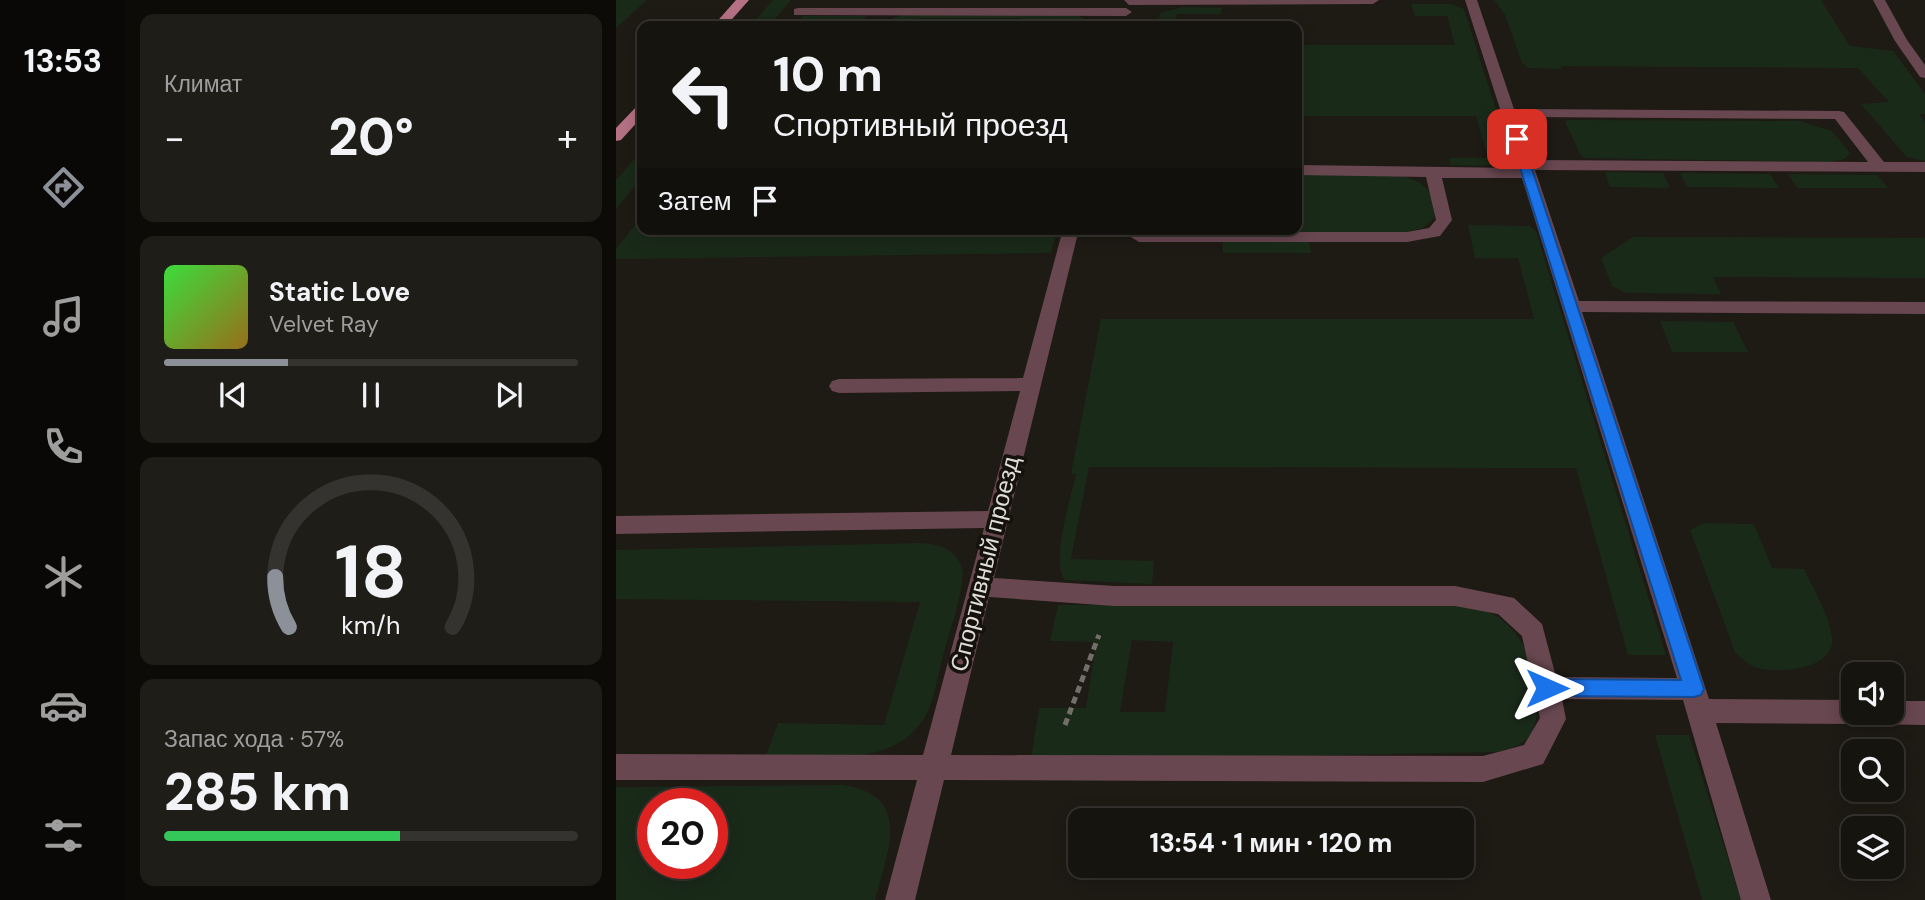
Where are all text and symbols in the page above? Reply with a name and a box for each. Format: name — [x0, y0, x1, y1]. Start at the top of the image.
text: 13:53 — [24, 40, 102, 82]
text: 10 m — [773, 42, 883, 106]
icon: left — [658, 49, 749, 140]
text: Климат — [164, 69, 242, 99]
text: 20° — [328, 103, 414, 171]
text: Спортивный проезд — [773, 104, 1068, 146]
pin — [1487, 109, 1547, 169]
text: − — [164, 113, 185, 163]
text: + — [557, 113, 578, 163]
icon: arrive — [1498, 120, 1536, 158]
icon: directions — [39, 163, 88, 212]
icon: arrive — [746, 182, 784, 220]
text: Затем — [658, 184, 732, 218]
text: Static Love — [269, 275, 410, 309]
icon: music — [39, 292, 88, 341]
text: Velvet Ray — [269, 309, 379, 339]
icon: previous — [214, 376, 252, 414]
icon: pause — [352, 376, 390, 414]
icon: next — [490, 376, 528, 414]
icon: phone — [39, 422, 88, 471]
street label: Спортивный проезд — [943, 453, 1026, 675]
text: 18 — [335, 525, 407, 620]
icon: climate — [39, 552, 88, 601]
text: km/h — [341, 609, 401, 642]
position arrow — [1510, 651, 1584, 725]
map controls — [1841, 662, 1904, 879]
button: sound — [1841, 662, 1904, 725]
icon: car — [39, 681, 88, 730]
text: Запас хода · 57% — [164, 724, 344, 754]
button: search — [1841, 739, 1904, 802]
text: 285 km — [164, 758, 351, 826]
speed limit sign: 20 — [637, 788, 728, 879]
icon: filters — [39, 811, 88, 860]
button: layers — [1841, 816, 1904, 879]
text: 13:54 · 1 мин · 120 m — [1150, 826, 1392, 860]

